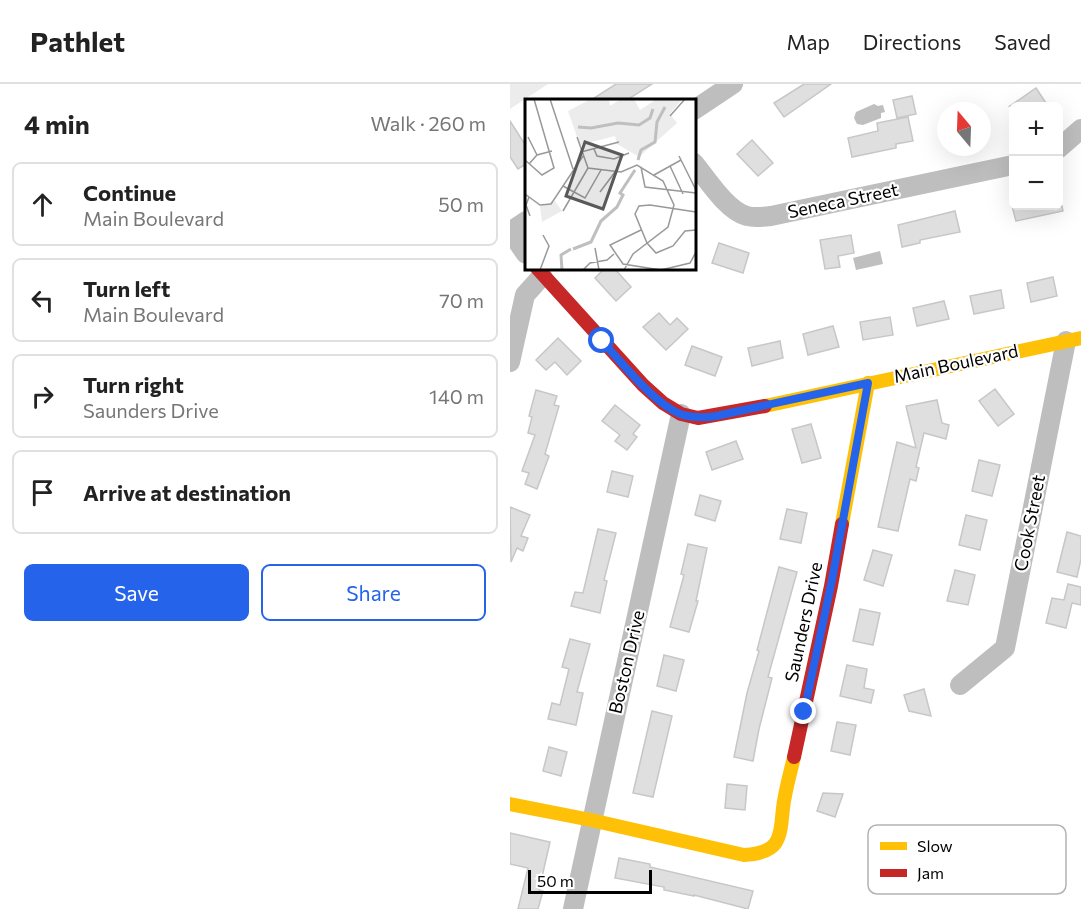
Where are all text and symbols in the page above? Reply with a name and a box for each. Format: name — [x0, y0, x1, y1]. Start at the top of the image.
text: Pathlet — [30, 24, 125, 58]
text: Map — [787, 29, 830, 54]
text: Directions — [863, 29, 961, 54]
text: Saved — [994, 29, 1051, 54]
inset map — [525, 99, 696, 270]
north arrow — [937, 102, 991, 156]
map controls — [1009, 102, 1063, 210]
button: + — [1009, 102, 1063, 156]
text: 4 min — [24, 108, 90, 139]
text: Walk · 260 m — [370, 111, 486, 135]
button: − — [1009, 156, 1063, 210]
street label: Seneca Street — [785, 178, 900, 222]
text: Continue — [83, 179, 176, 206]
icon: ahead — [26, 188, 59, 221]
text: 50 m — [438, 192, 484, 216]
text: Main Boulevard — [83, 206, 224, 230]
text: Turn left — [83, 275, 170, 302]
icon: left — [26, 284, 59, 317]
text: 70 m — [439, 288, 484, 312]
text: Main Boulevard — [83, 302, 224, 326]
route start — [588, 327, 614, 353]
street label: Main Boulevard — [891, 339, 1020, 387]
text: Turn right — [83, 371, 184, 398]
icon: right — [26, 380, 59, 413]
text: 140 m — [429, 384, 484, 408]
text: Saunders Drive — [83, 398, 219, 422]
street label: Cook Street — [1009, 473, 1049, 573]
icon: arrive — [26, 476, 59, 509]
text: Arrive at destination — [83, 479, 291, 506]
street label: Saunders Drive — [780, 560, 826, 684]
button: Save — [24, 564, 249, 621]
button: Share — [261, 564, 486, 621]
street label: Boston Drive — [603, 608, 649, 716]
route end — [790, 698, 816, 724]
legend — [868, 825, 1066, 894]
text: Slow — [917, 836, 953, 855]
text: Jam — [917, 863, 944, 882]
scale bar — [528, 867, 652, 894]
text: 50 m — [537, 871, 574, 890]

